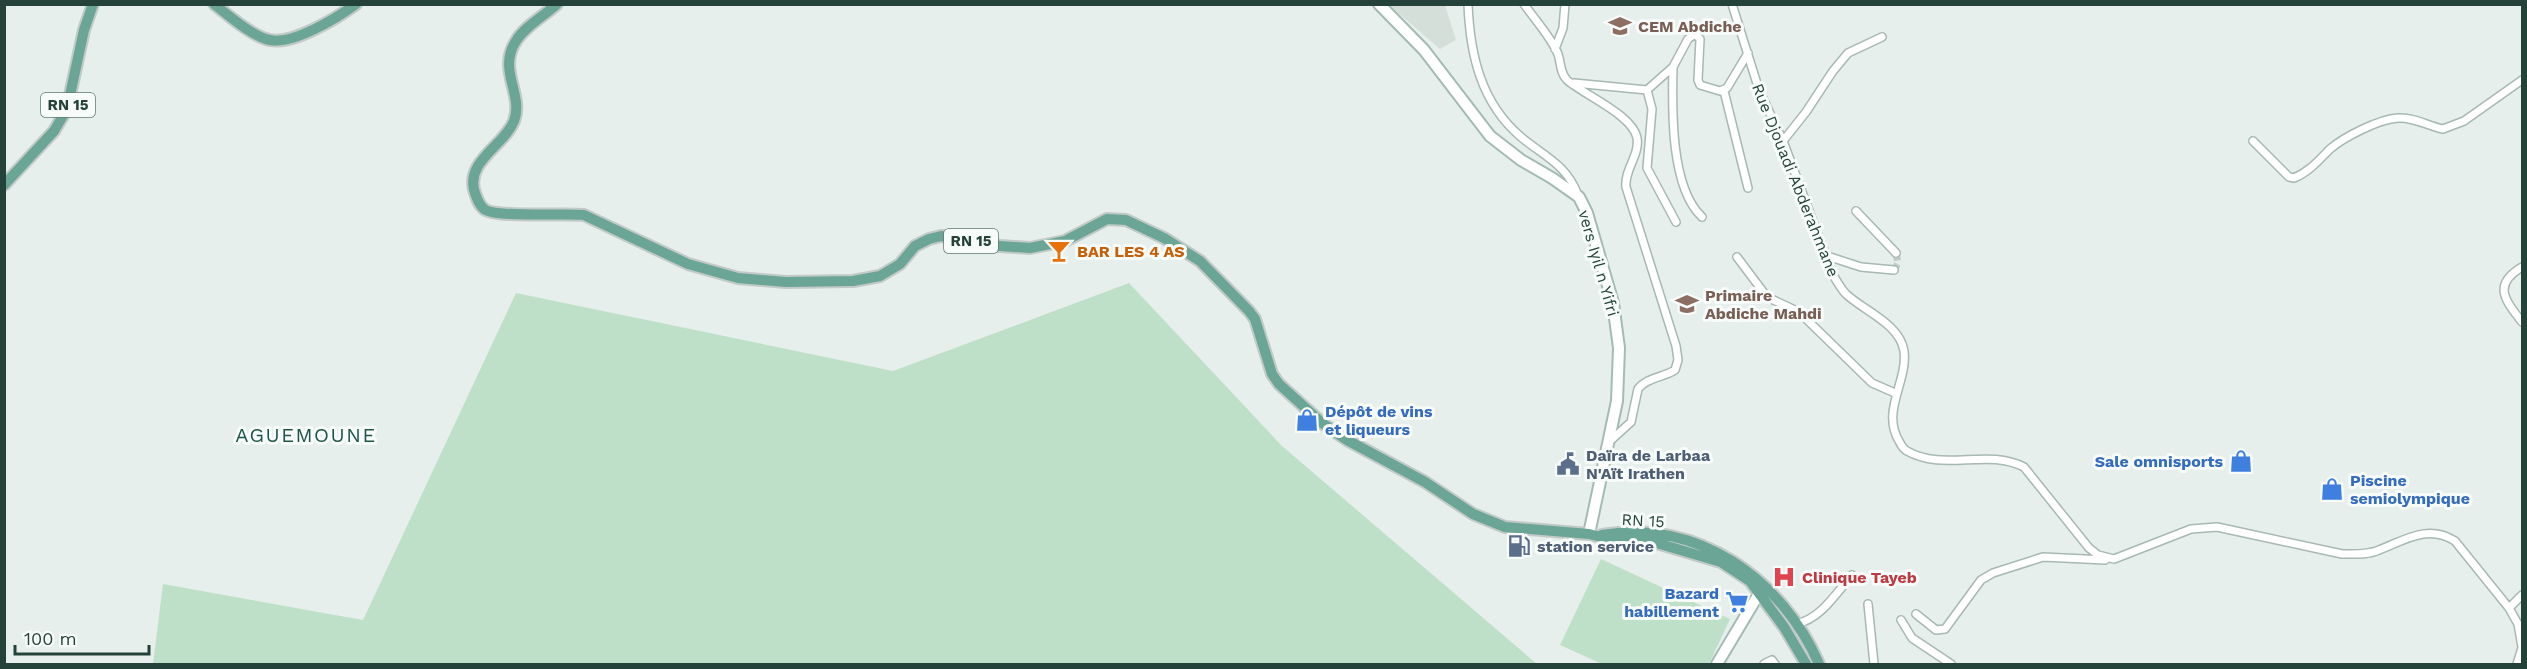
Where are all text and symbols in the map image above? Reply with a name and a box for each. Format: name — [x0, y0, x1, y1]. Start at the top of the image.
school or university icon: CEM Abdiche — [1607, 13, 1633, 39]
place label: CEM Abdiche — [1638, 17, 1742, 36]
street label: Rue Djouadi Abderahmane — [1748, 81, 1843, 280]
road number: RN 15 — [41, 93, 95, 117]
street label: vers Iγil n Yifri — [1574, 208, 1623, 318]
road number: RN 15 — [944, 229, 998, 253]
bar icon: BAR LES 4 AS — [1046, 238, 1072, 264]
place label: BAR LES 4 AS — [1077, 242, 1185, 261]
place label: Primaire Abdiche Mahdi — [1705, 286, 1822, 323]
school or university icon: Primaire Abdiche Mahdi — [1674, 291, 1700, 317]
place label: Dépôt de vins et liqueurs — [1325, 402, 1433, 439]
shop icon: Dépôt de vins et liqueurs — [1294, 407, 1320, 433]
district label: AGUEMOUNE — [235, 423, 377, 447]
place label: Daïra de Larbaa N'Aït Irathen — [1586, 446, 1711, 483]
shop icon: Sale omnisports — [2228, 448, 2254, 474]
public building icon: Daïra de Larbaa N'Aït Irathen — [1555, 451, 1581, 477]
place label: Sale omnisports — [2095, 452, 2223, 471]
place label: Piscine semiolympique — [2350, 471, 2470, 508]
shop icon: Piscine semiolympique — [2319, 476, 2345, 502]
street label: RN 15 — [1621, 510, 1665, 531]
fuel station icon: station service — [1506, 533, 1532, 559]
place label: station service — [1537, 537, 1654, 556]
hospital icon: Clinique Tayeb — [1771, 564, 1797, 590]
place label: Clinique Tayeb — [1802, 568, 1917, 587]
place label: Bazard habillement — [1624, 584, 1719, 621]
supermarket icon: Bazard habillement — [1724, 589, 1750, 615]
scale bar — [15, 618, 148, 656]
text: 100 m — [24, 628, 77, 649]

